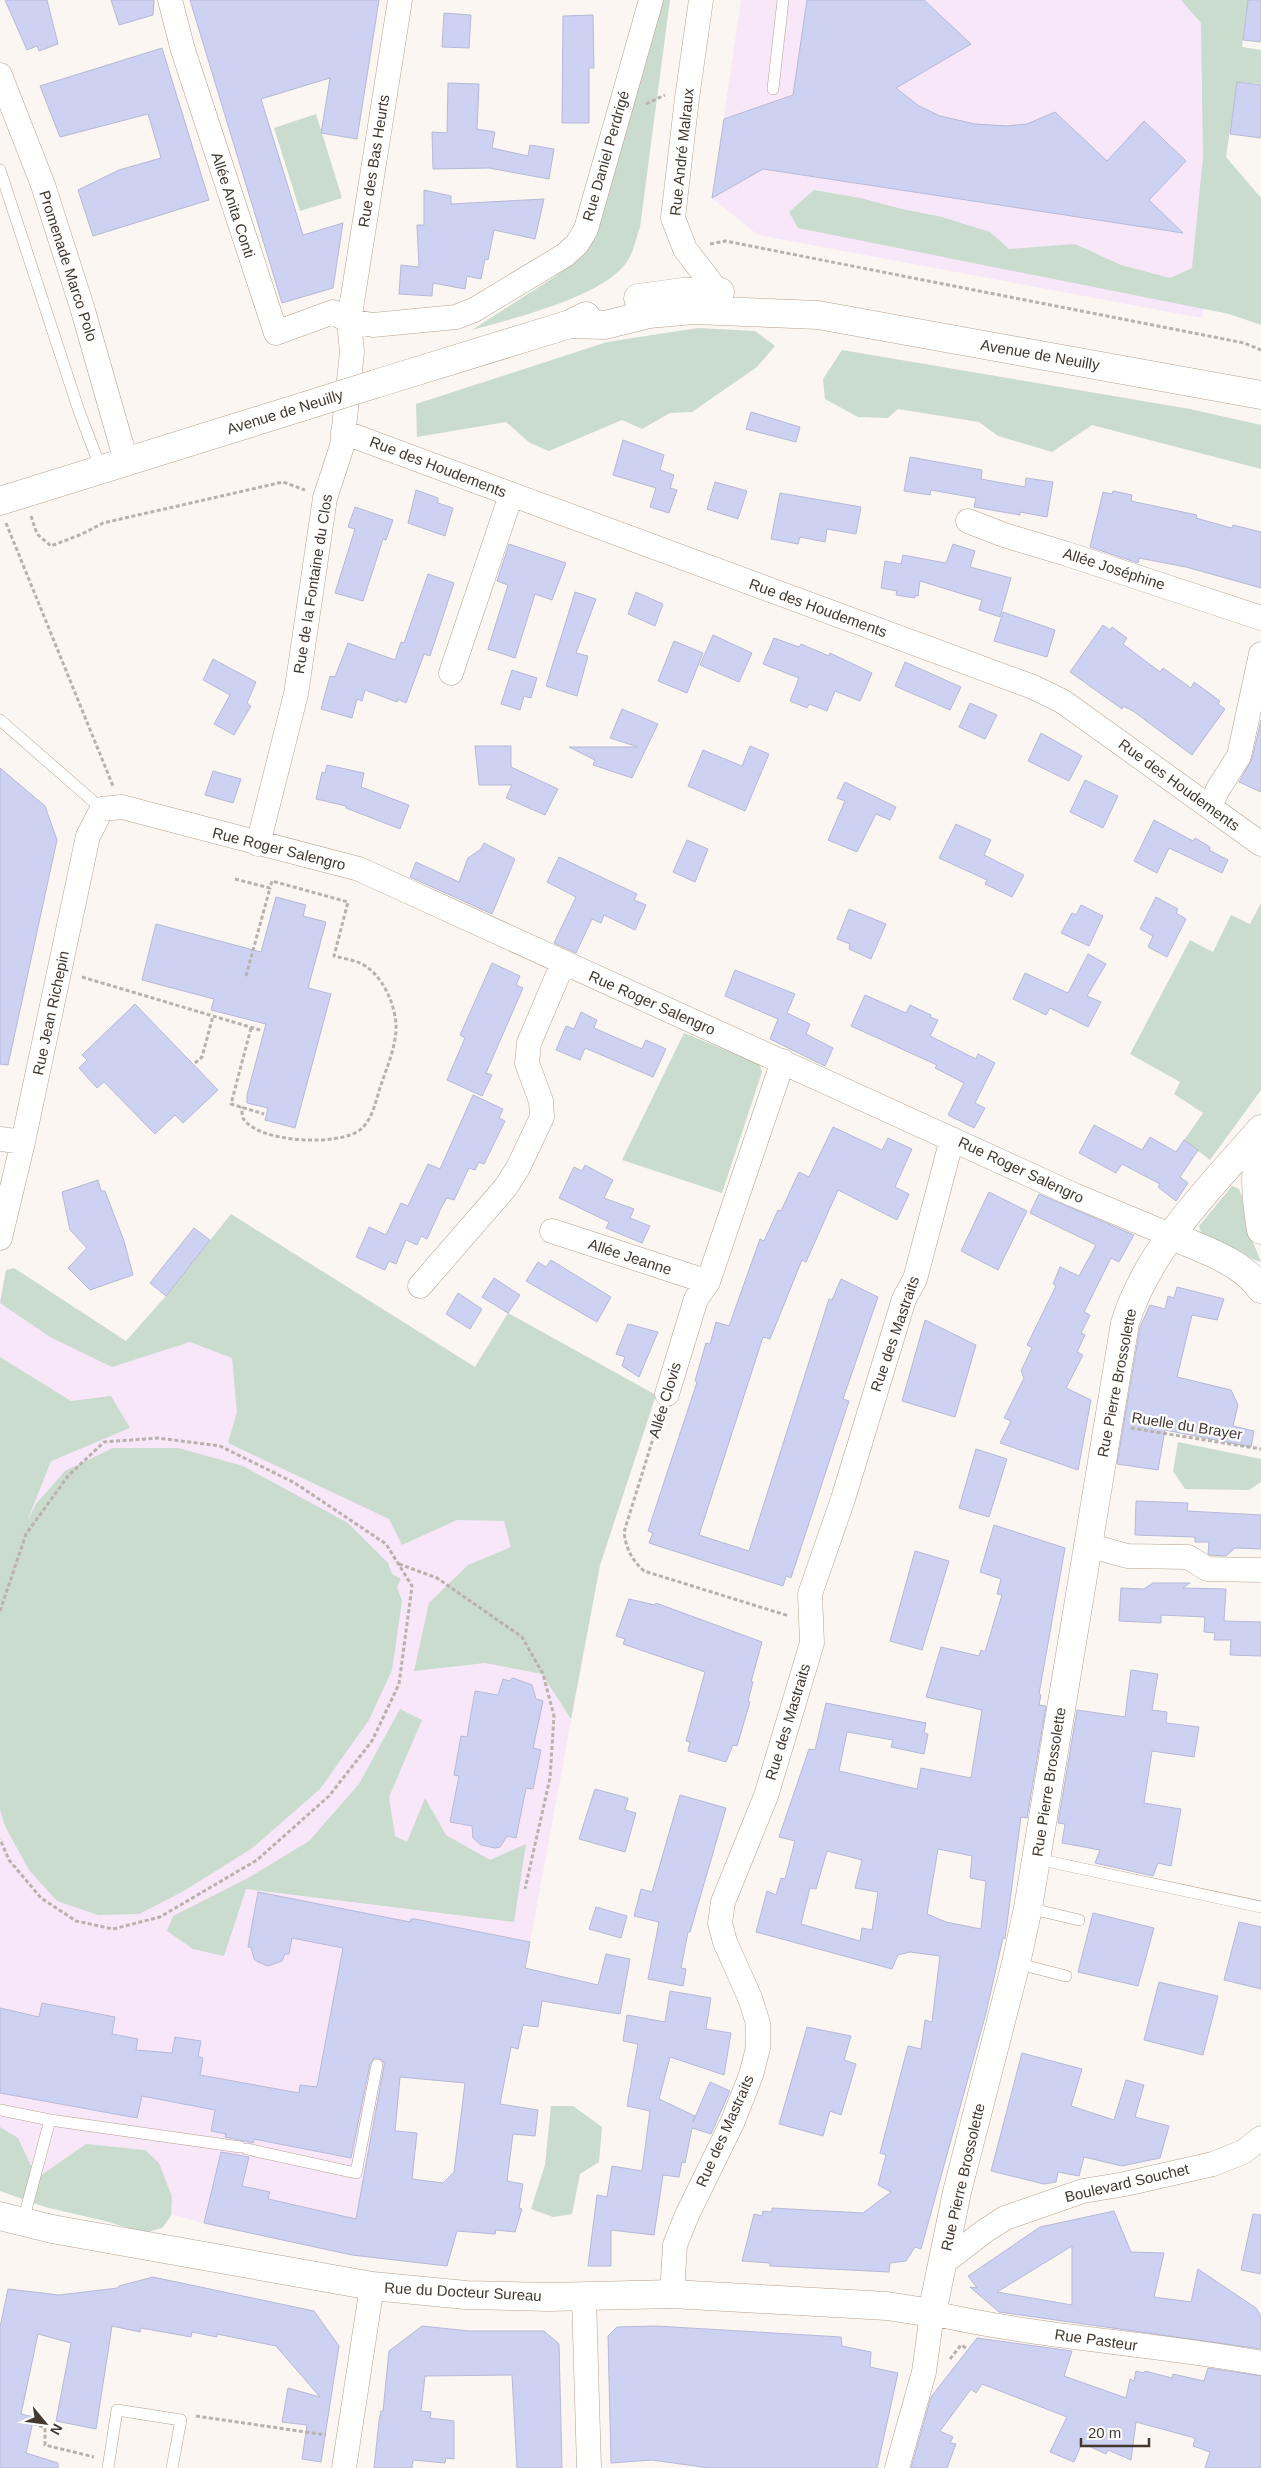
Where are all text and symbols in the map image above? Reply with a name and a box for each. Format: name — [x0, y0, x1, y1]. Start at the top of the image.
street label: Rue André Malraux — [666, 87, 697, 217]
street label: Rue Daniel Perdrigé — [579, 89, 632, 223]
street label: Rue des Bas Heurts — [355, 93, 392, 229]
street label: Allée Anita Conti — [208, 150, 259, 260]
street label: Promenade Marco Polo — [36, 188, 101, 343]
street label: Avenue de Neuilly — [979, 336, 1101, 373]
street label: Avenue de Neuilly — [225, 386, 345, 437]
street label: Rue des Houdements — [367, 433, 509, 500]
street label: Rue de la Fontaine du Clos — [290, 493, 335, 675]
street label: Allée Joséphine — [1061, 544, 1167, 593]
street label: Rue des Houdements — [747, 575, 889, 640]
street label: Rue des Houdements — [1116, 735, 1243, 834]
street label: Rue Roger Salengro — [211, 824, 348, 873]
street label: Rue Jean Richepin — [29, 949, 72, 1077]
street label: Rue Roger Salengro — [586, 967, 718, 1038]
street label: Rue Roger Salengro — [956, 1133, 1087, 1206]
street label: Allée Jeanne — [586, 1235, 674, 1278]
street label: Rue des Mastraits — [867, 1274, 922, 1394]
street label: Rue Pierre Brossolette — [1094, 1307, 1139, 1459]
street label: Allée Clovis — [645, 1360, 684, 1440]
street label: Ruelle du Brayer — [1131, 1408, 1244, 1443]
street label: Rue des Mastraits — [762, 1662, 813, 1782]
street label: Rue Pierre Brossolette — [1028, 1706, 1069, 1858]
street label: Rue des Mastraits — [692, 2072, 757, 2189]
street label: Rue Pierre Brossolette — [937, 2101, 988, 2252]
street label: Boulevard Souchet — [1063, 2160, 1191, 2205]
street label: Rue du Docteur Sureau — [384, 2279, 542, 2304]
street label: Rue Pasteur — [1054, 2325, 1139, 2354]
north arrow — [20, 2398, 70, 2448]
scale bar — [1081, 2416, 1148, 2448]
text: N — [47, 2421, 66, 2438]
text: 20 m — [1088, 2424, 1121, 2441]

